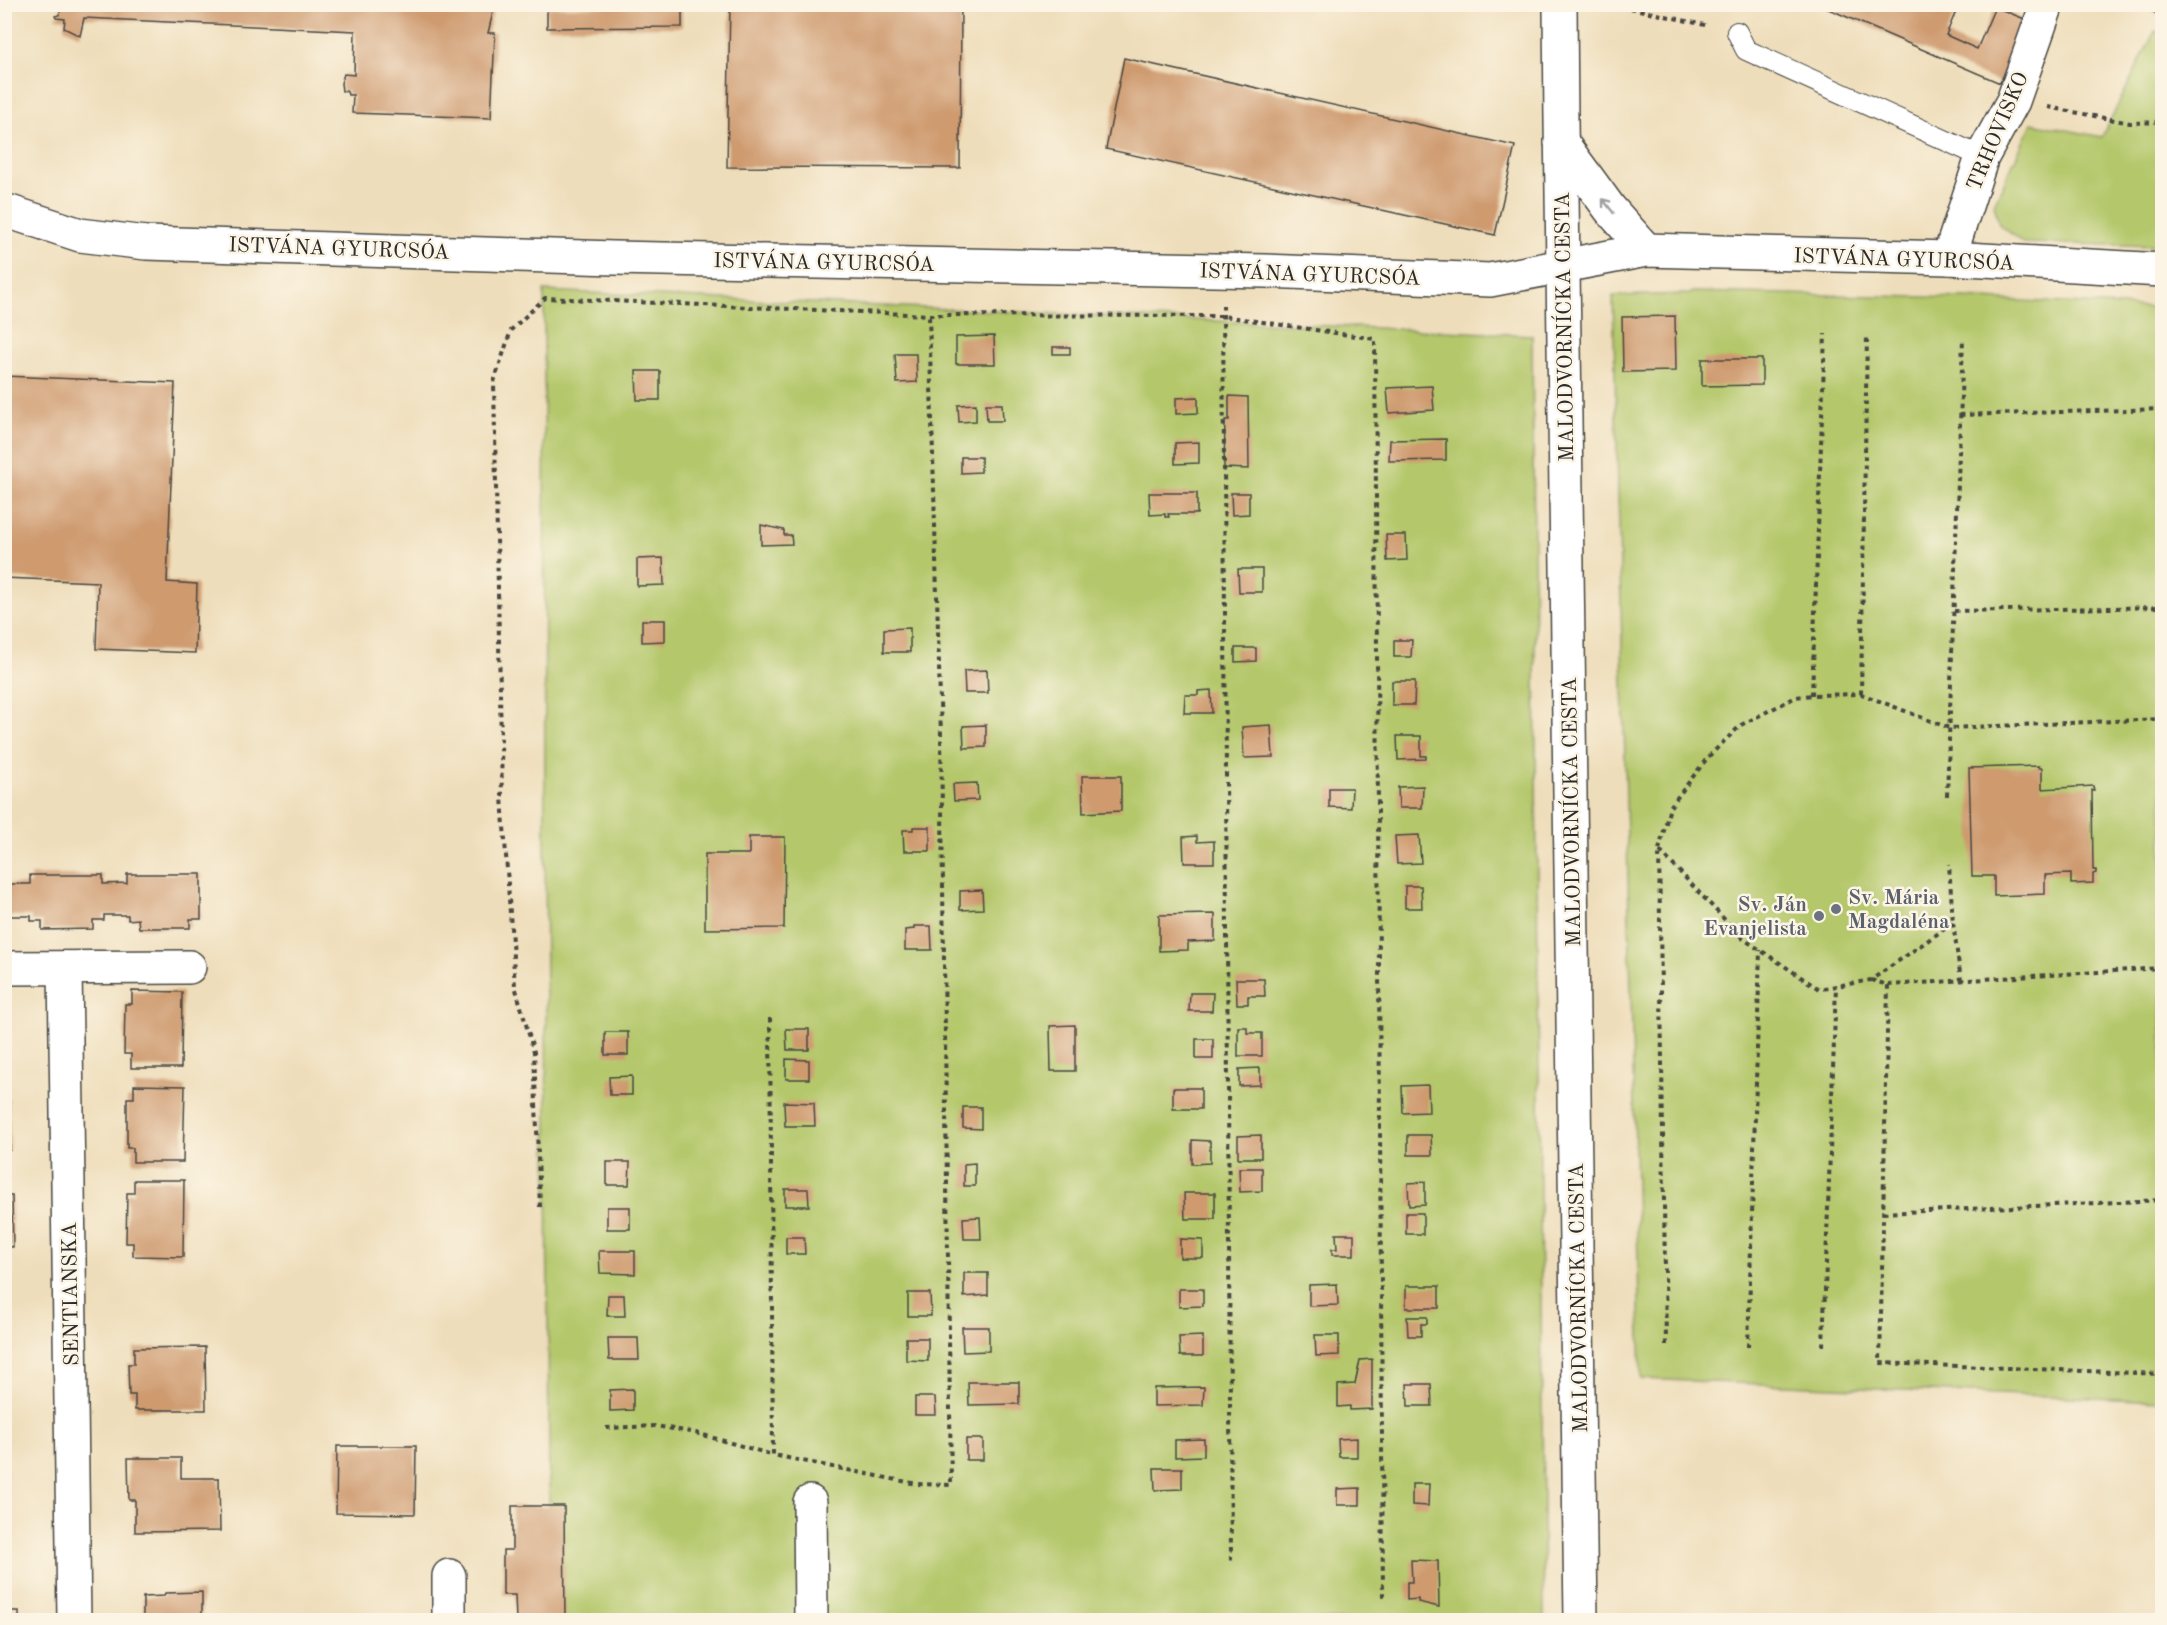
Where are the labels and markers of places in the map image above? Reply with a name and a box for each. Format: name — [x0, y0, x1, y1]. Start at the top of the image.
place label: Sv. Mária Magdaléna — [1848, 888, 1950, 933]
place label: Sv. Ján Evanjelista — [1703, 895, 1807, 940]
marker: Sv. Mária Magdaléna — [1829, 902, 1843, 916]
marker: Sv. Ján Evanjelista — [1812, 909, 1826, 923]

